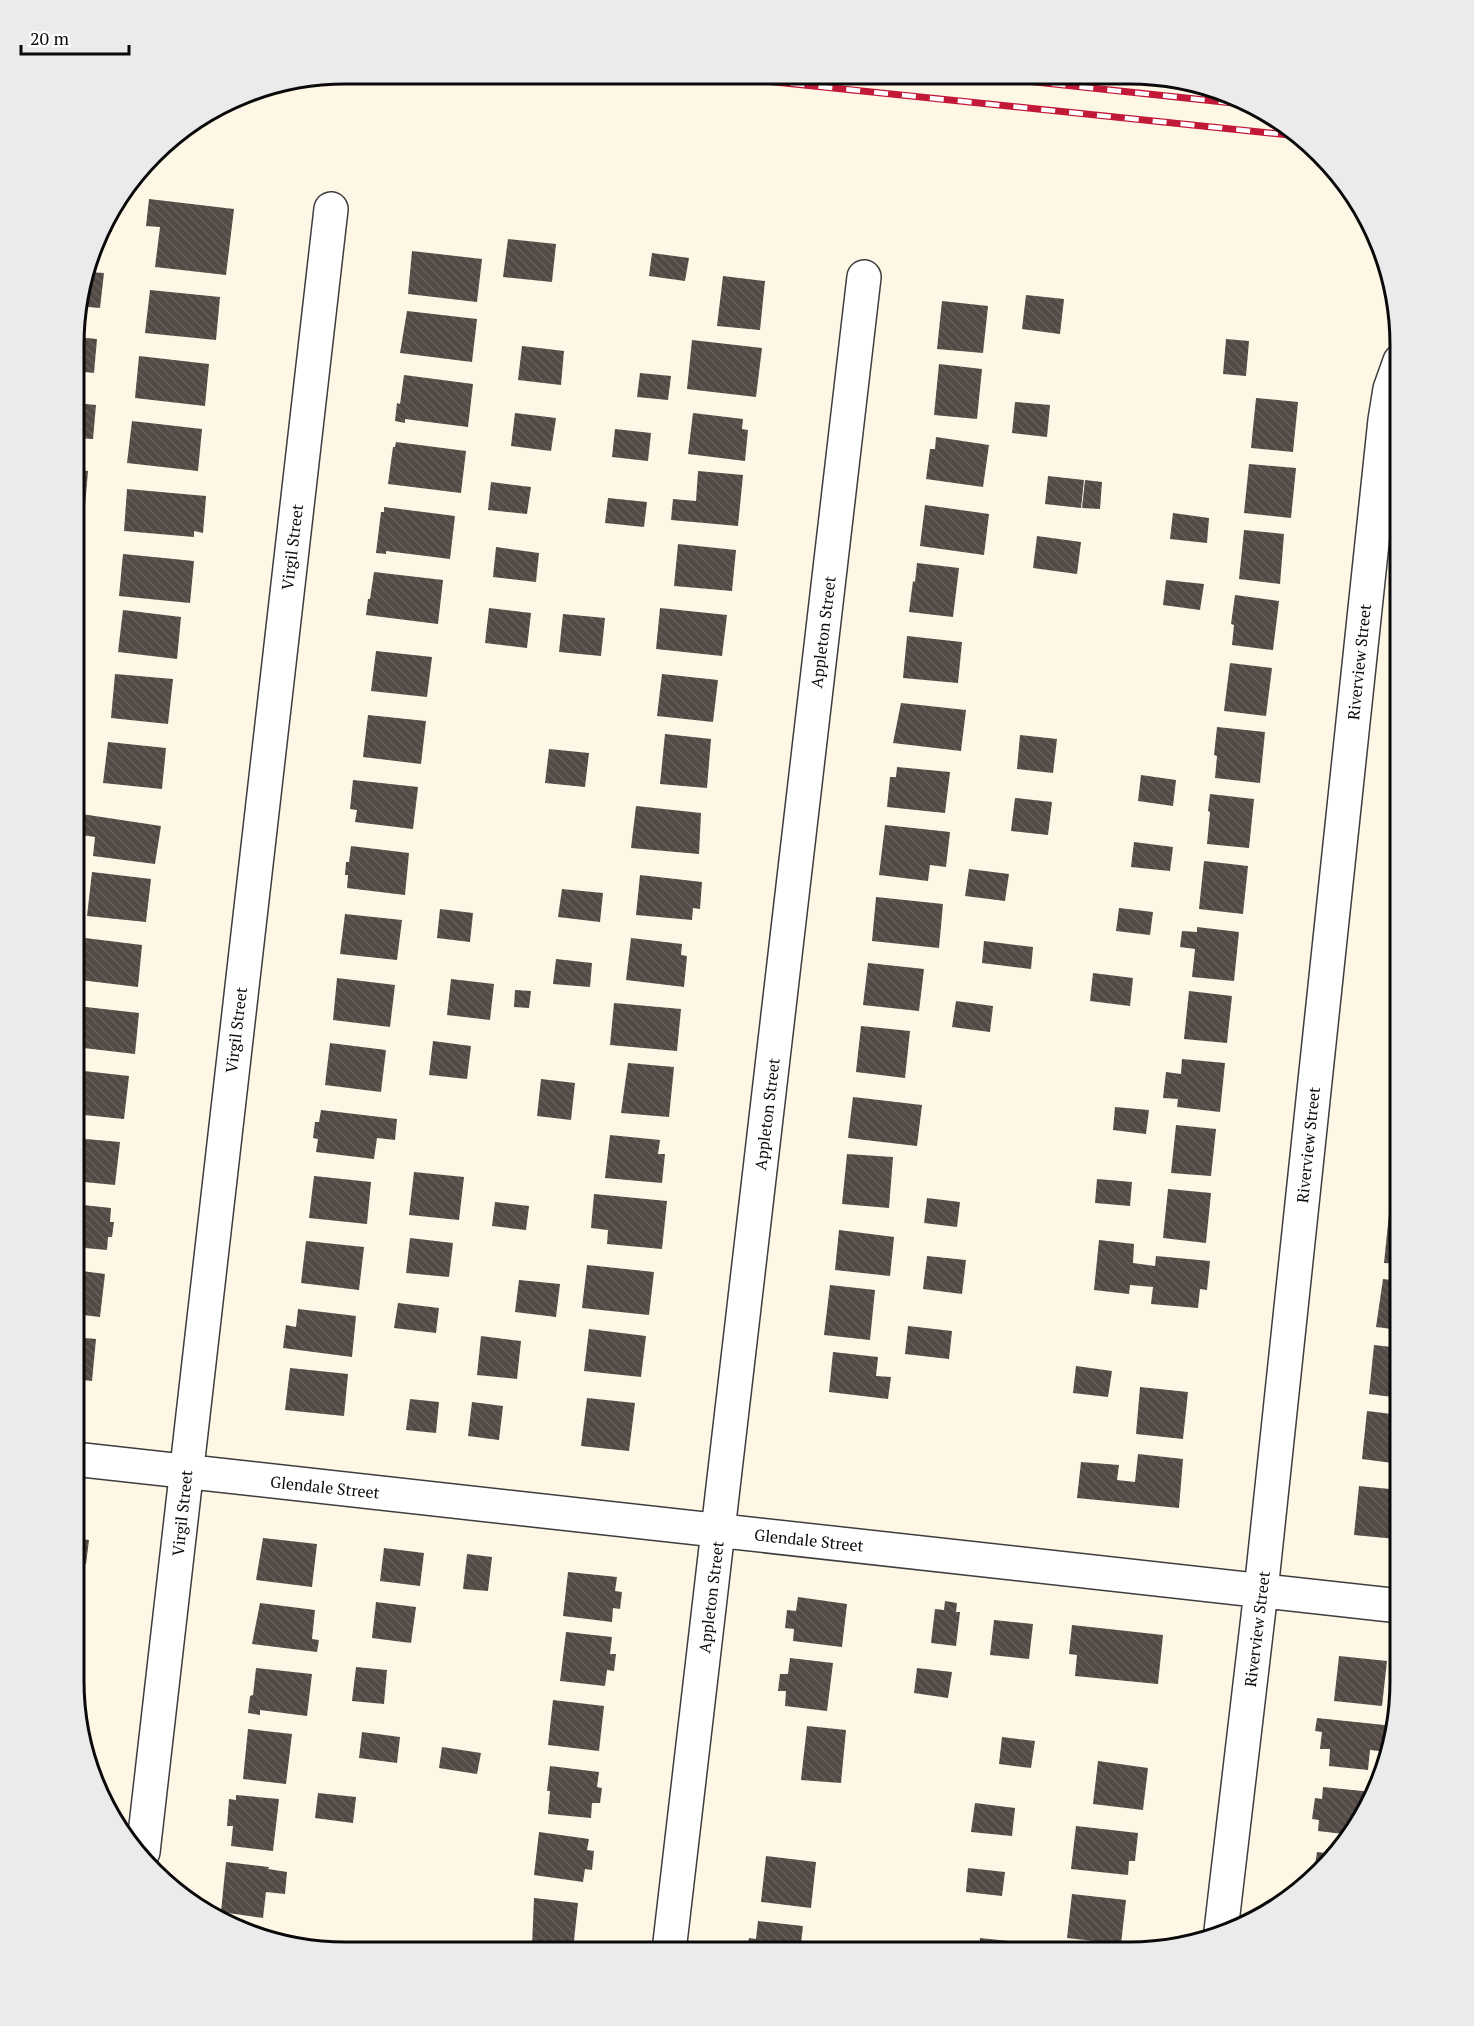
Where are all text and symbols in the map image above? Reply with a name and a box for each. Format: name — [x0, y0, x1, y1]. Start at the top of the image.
scale bar — [21, 18, 129, 56]
text: 20 m — [30, 26, 70, 50]
street label: Virgil Street — [276, 503, 308, 591]
street label: Appleton Street — [805, 575, 841, 689]
street label: Riverview Street — [1342, 603, 1376, 721]
street label: Virgil Street — [220, 986, 252, 1074]
street label: Appleton Street — [749, 1057, 785, 1171]
street label: Riverview Street — [1291, 1086, 1325, 1204]
street label: Virgil Street — [167, 1469, 197, 1557]
street label: Glendale Street — [269, 1470, 381, 1504]
street label: Glendale Street — [753, 1523, 865, 1557]
street label: Appleton Street — [693, 1540, 729, 1654]
street label: Riverview Street — [1239, 1570, 1275, 1688]

